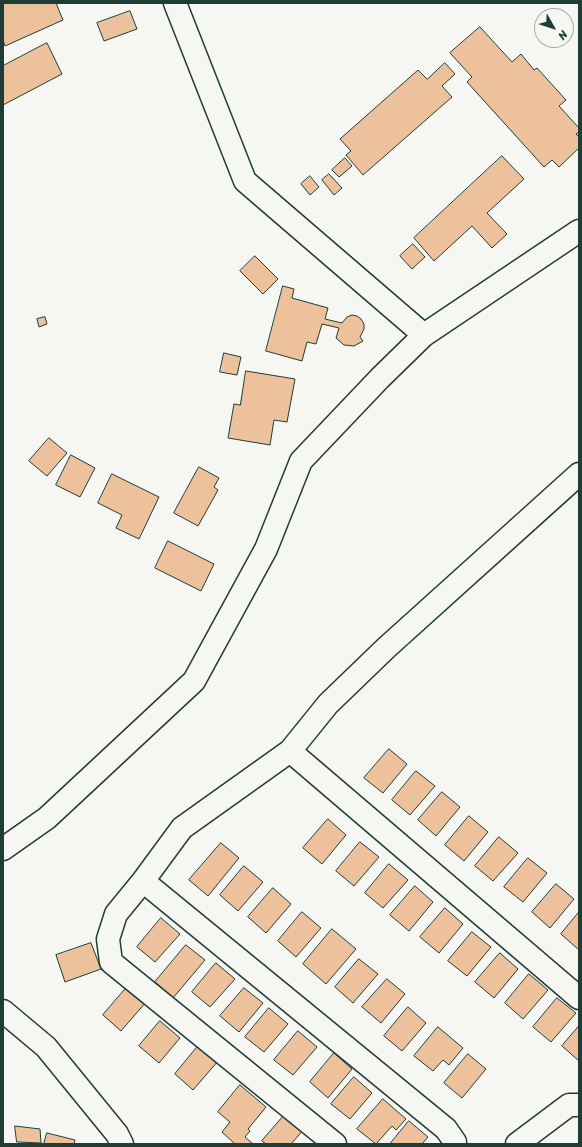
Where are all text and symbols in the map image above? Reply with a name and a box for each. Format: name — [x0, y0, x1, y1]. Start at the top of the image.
north arrow — [534, 8, 574, 48]
text: N — [553, 26, 573, 44]

